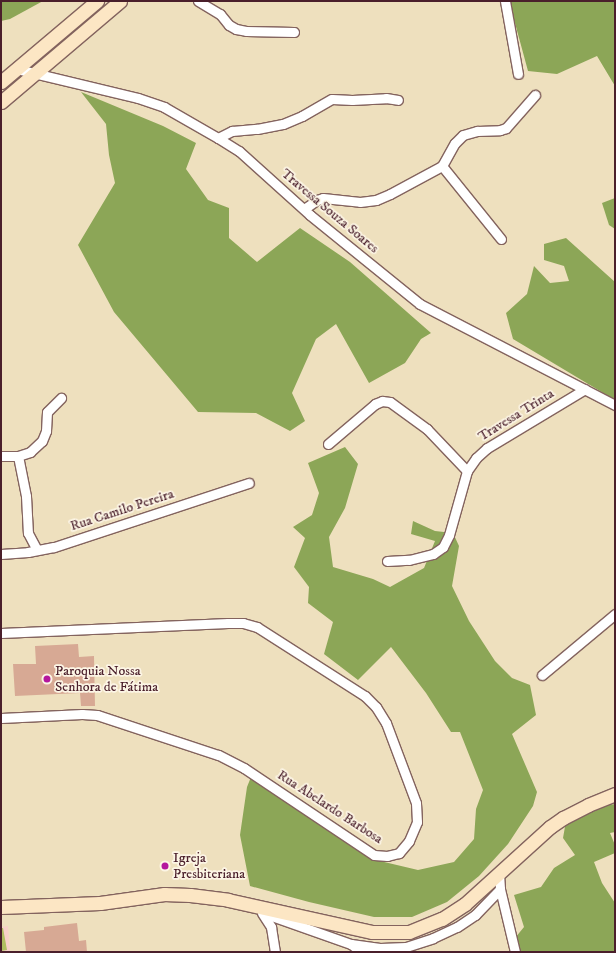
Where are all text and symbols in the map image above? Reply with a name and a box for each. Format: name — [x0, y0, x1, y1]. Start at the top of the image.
street label: Travessa Souza Soares — [278, 165, 382, 257]
street label: Travessa Trinta — [475, 385, 557, 445]
street label: Rua Camilo Pereira — [68, 485, 176, 535]
place label: Paroquia Nossa Senhora de Fátima — [55, 663, 158, 696]
marker: Paroquia Nossa Senhora de Fátima — [42, 674, 52, 684]
street label: Rua Abelardo Barbosa — [274, 767, 386, 847]
place label: Igreja Presbiteriana — [173, 850, 245, 882]
marker: Igreja Presbiteriana — [160, 861, 170, 871]

